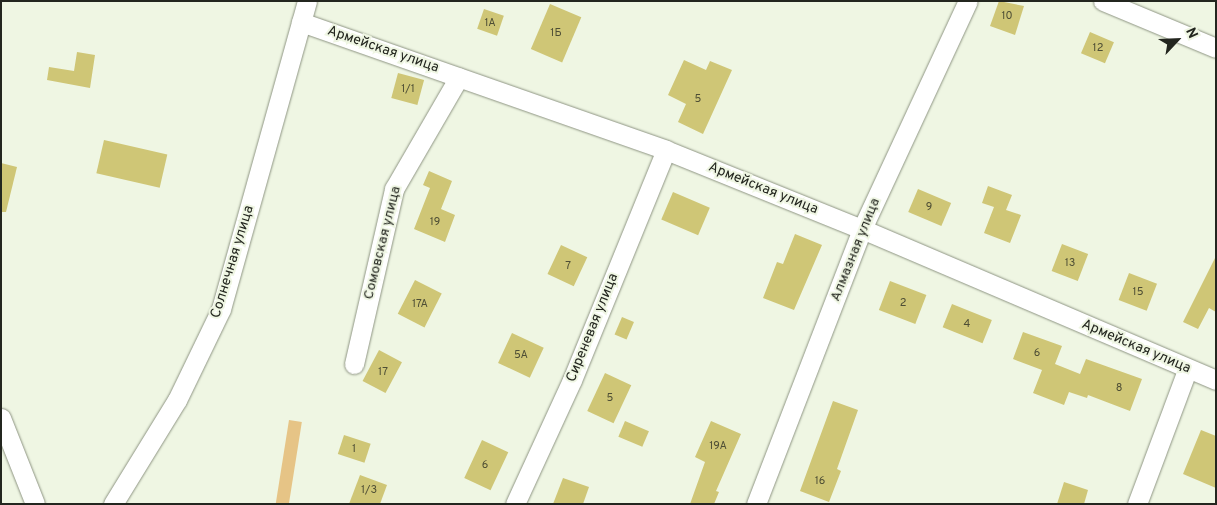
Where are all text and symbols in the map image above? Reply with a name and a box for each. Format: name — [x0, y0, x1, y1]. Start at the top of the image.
house number: 10 — [1001, 9, 1013, 23]
north arrow — [1152, 15, 1202, 65]
house number: 1А — [484, 16, 496, 30]
street label: Армейская улица — [325, 23, 441, 77]
text: N — [1181, 25, 1201, 42]
house number: 1Б — [550, 26, 562, 40]
house number: 12 — [1093, 41, 1103, 55]
house number: 1/1 — [401, 82, 415, 96]
house number: 5 — [695, 92, 701, 106]
street label: Армейская улица — [706, 159, 820, 219]
street label: Сомовская улица — [361, 185, 405, 301]
street label: Алмазная улица — [828, 196, 884, 304]
house number: 9 — [926, 200, 932, 214]
street label: Солнечная улица — [208, 204, 258, 320]
house number: 19 — [430, 215, 440, 229]
house number: 13 — [1065, 256, 1075, 270]
house number: 7 — [565, 259, 571, 273]
street label: Сиреневая улица — [564, 271, 622, 385]
house number: 15 — [1133, 285, 1143, 299]
house number: 2 — [900, 296, 906, 310]
house number: 17А — [412, 297, 428, 311]
street label: Армейская улица — [1079, 316, 1193, 378]
house number: 4 — [964, 317, 970, 331]
house number: 6 — [1034, 346, 1040, 360]
house number: 5А — [514, 348, 528, 362]
house number: 17 — [378, 365, 388, 379]
house number: 8 — [1116, 381, 1122, 395]
house number: 5 — [607, 391, 613, 405]
house number: 19А — [709, 439, 727, 453]
house number: 1 — [352, 442, 356, 456]
house number: 6 — [482, 458, 488, 472]
house number: 16 — [815, 474, 825, 488]
house number: 1/3 — [361, 483, 377, 497]

